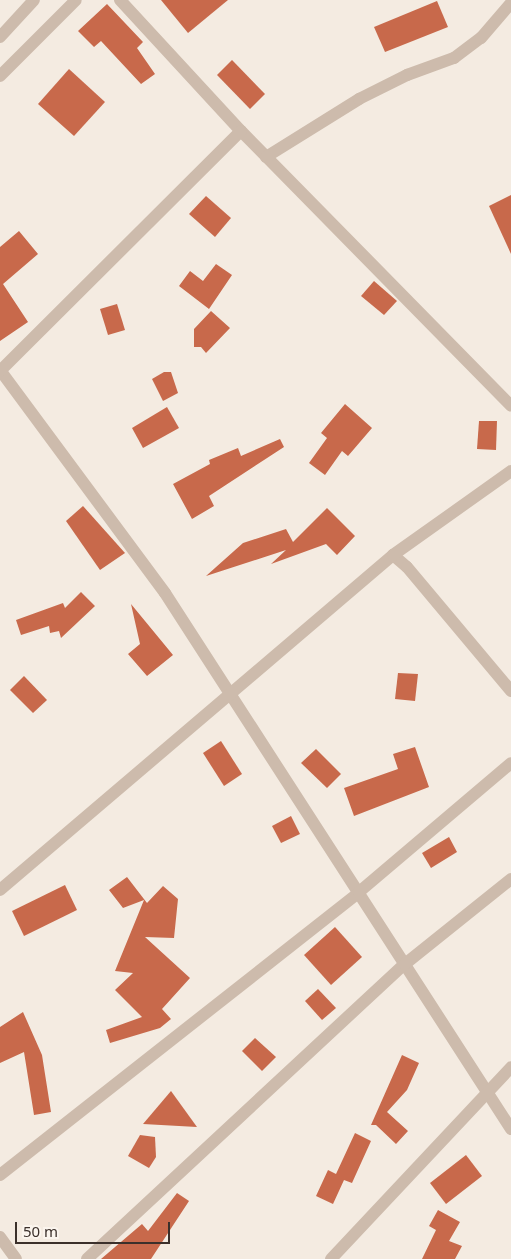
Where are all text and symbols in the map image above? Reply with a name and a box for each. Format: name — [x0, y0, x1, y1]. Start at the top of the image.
scale bar — [18, 1212, 172, 1244]
text: 50 m — [23, 1221, 58, 1241]

